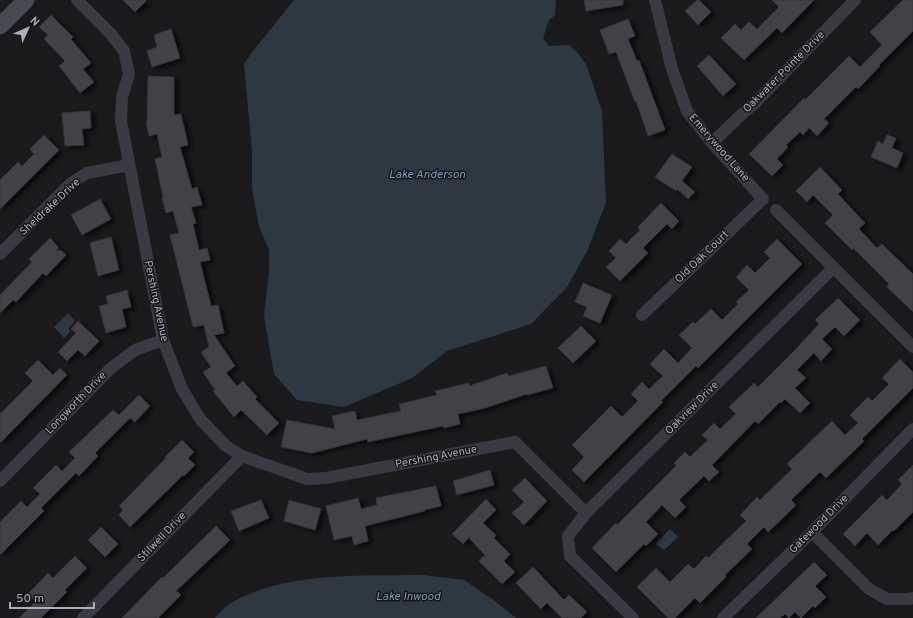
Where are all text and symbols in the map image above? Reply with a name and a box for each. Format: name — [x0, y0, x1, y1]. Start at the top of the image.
north arrow — [8, 8, 48, 48]
text: N — [27, 14, 42, 29]
street label: Oakwater Pointe Drive — [740, 28, 828, 116]
street label: Emerywood Lane — [686, 111, 752, 185]
water label: Lake Anderson — [389, 167, 466, 183]
street label: Sheldrake Drive — [17, 175, 83, 239]
street label: Old Oak Court — [672, 228, 732, 286]
street label: Pershing Avenue — [141, 259, 171, 343]
street label: Longworth Drive — [43, 369, 110, 437]
street label: Oakview Drive — [662, 378, 722, 438]
street label: Pershing Avenue — [394, 442, 478, 472]
street label: Gatewood Drive — [786, 491, 852, 557]
street label: Stilwell Drive — [135, 509, 189, 565]
scale bar — [10, 584, 94, 610]
water label: Lake Inwood — [376, 589, 442, 605]
text: 50 m — [16, 591, 44, 607]

